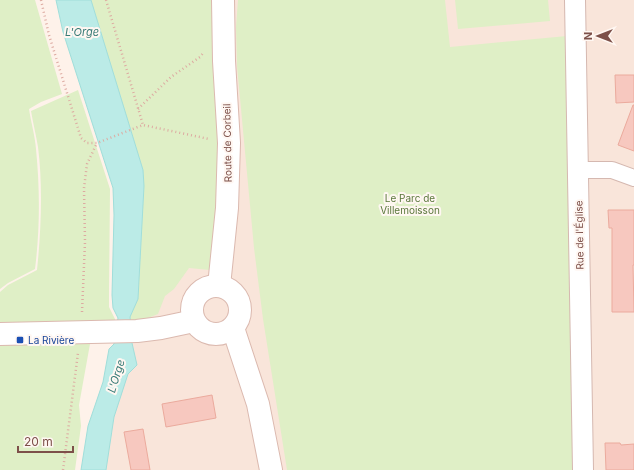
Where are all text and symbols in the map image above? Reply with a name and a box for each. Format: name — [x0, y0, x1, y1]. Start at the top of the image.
north arrow — [578, 16, 618, 56]
water label: L'Orge — [65, 25, 99, 39]
text: N — [581, 32, 595, 40]
street label: Route de Corbeil — [220, 103, 234, 183]
park label: Le Parc de Villemoisson — [380, 192, 440, 216]
street label: Rue de l'Église — [571, 200, 586, 270]
place label: La Rivière — [28, 334, 74, 346]
marker: La Rivière — [15, 335, 25, 345]
water label: L'Orge — [104, 358, 128, 394]
scale bar — [18, 428, 73, 454]
text: 20 m — [24, 434, 53, 449]

